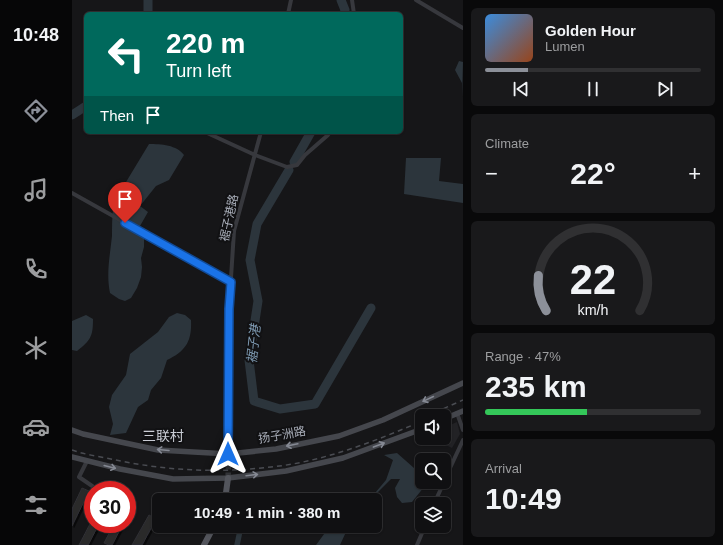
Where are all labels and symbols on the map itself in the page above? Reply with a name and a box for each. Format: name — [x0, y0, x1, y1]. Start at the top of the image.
pin — [108, 182, 142, 223]
street label: 裾子港路 — [217, 193, 241, 243]
water label: 裾子港 — [244, 322, 263, 364]
one-way arrow — [422, 396, 434, 403]
street label: 扬子洲路 — [257, 424, 307, 446]
district label: 三联村 — [142, 428, 184, 444]
position arrow — [207, 433, 249, 475]
one-way arrow — [372, 441, 384, 449]
one-way arrow — [286, 442, 299, 450]
one-way arrow — [157, 446, 170, 454]
one-way arrow — [103, 463, 116, 471]
one-way arrow — [245, 471, 258, 479]
speed limit sign: 30 — [84, 481, 136, 533]

